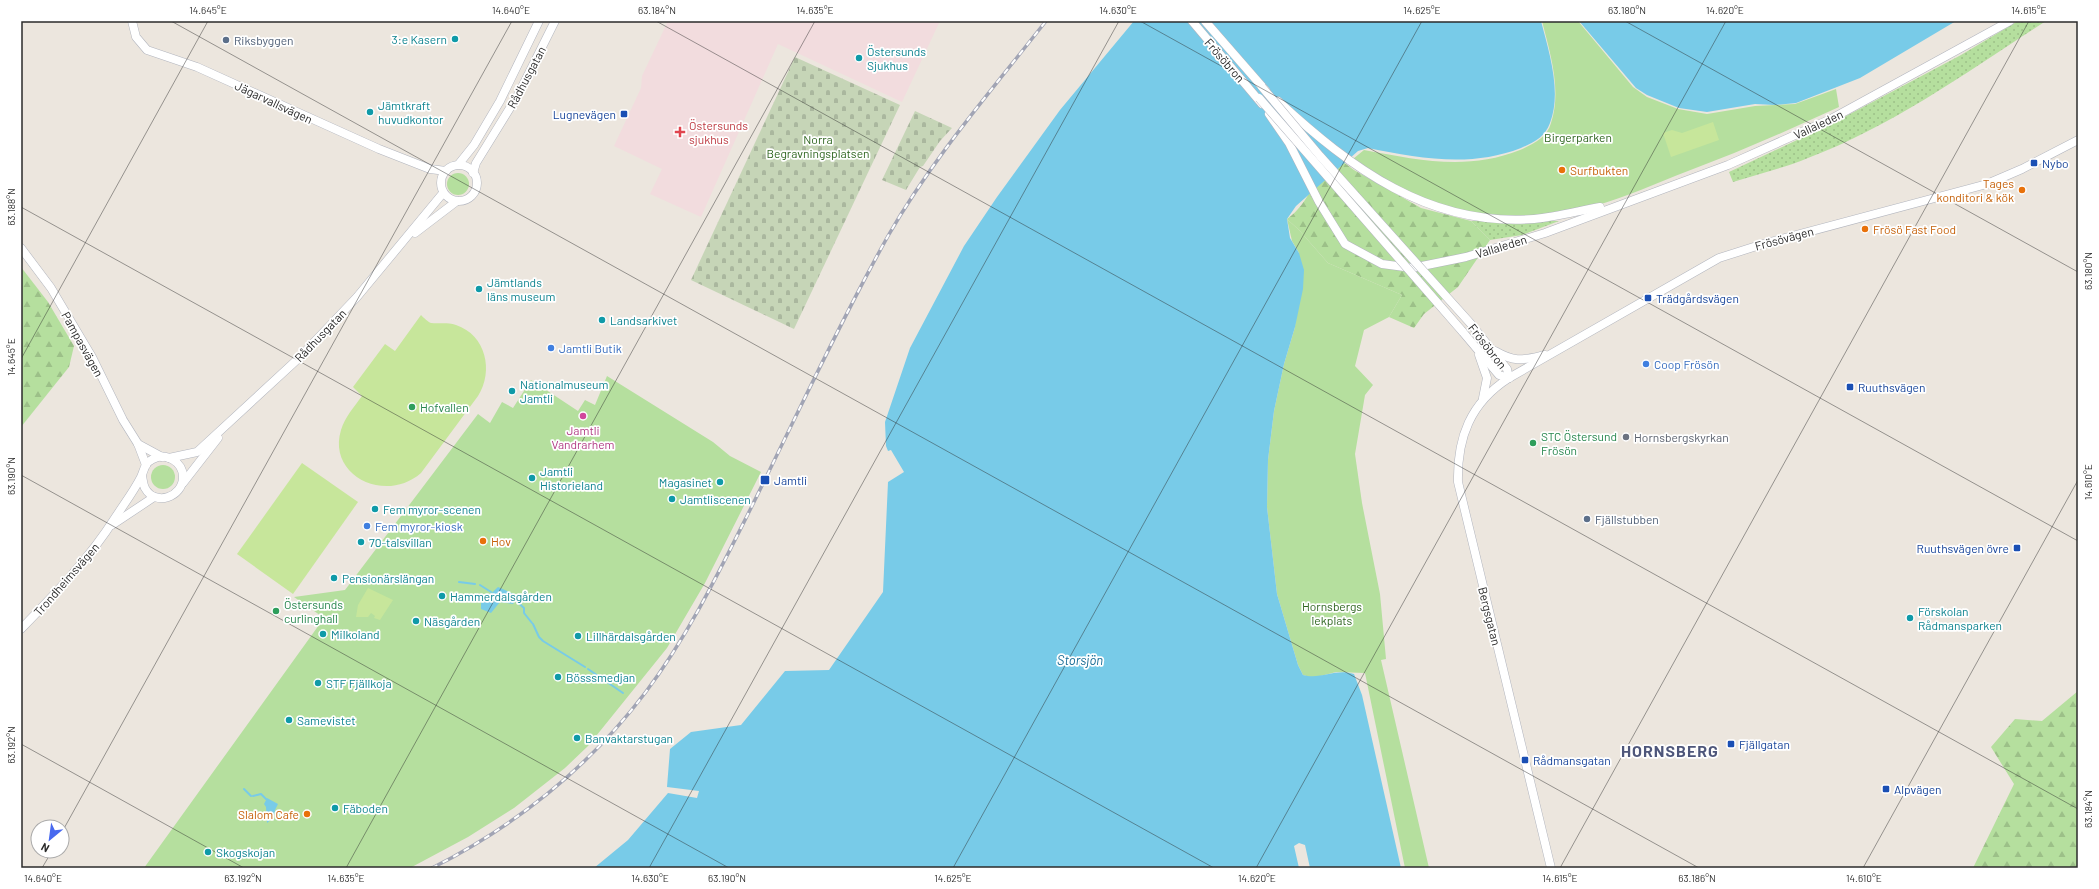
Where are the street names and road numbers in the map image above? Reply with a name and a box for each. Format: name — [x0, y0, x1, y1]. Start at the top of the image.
street label: Frösöbron — [1202, 35, 1248, 85]
street label: Rådhusgatan — [504, 44, 548, 110]
street label: Jägarvallsvägen — [233, 78, 315, 126]
street label: Vallaleden — [1791, 106, 1845, 142]
street label: Frösövägen — [1753, 223, 1815, 253]
street label: Vallaleden — [1474, 232, 1528, 260]
street label: Rådhusgatan — [291, 306, 349, 364]
street label: Pampasvägen — [59, 309, 107, 379]
street label: Frösöbron — [1466, 321, 1510, 371]
street label: Trondheimsvägen — [30, 540, 102, 618]
street label: Bergsgatan — [1476, 585, 1504, 647]

